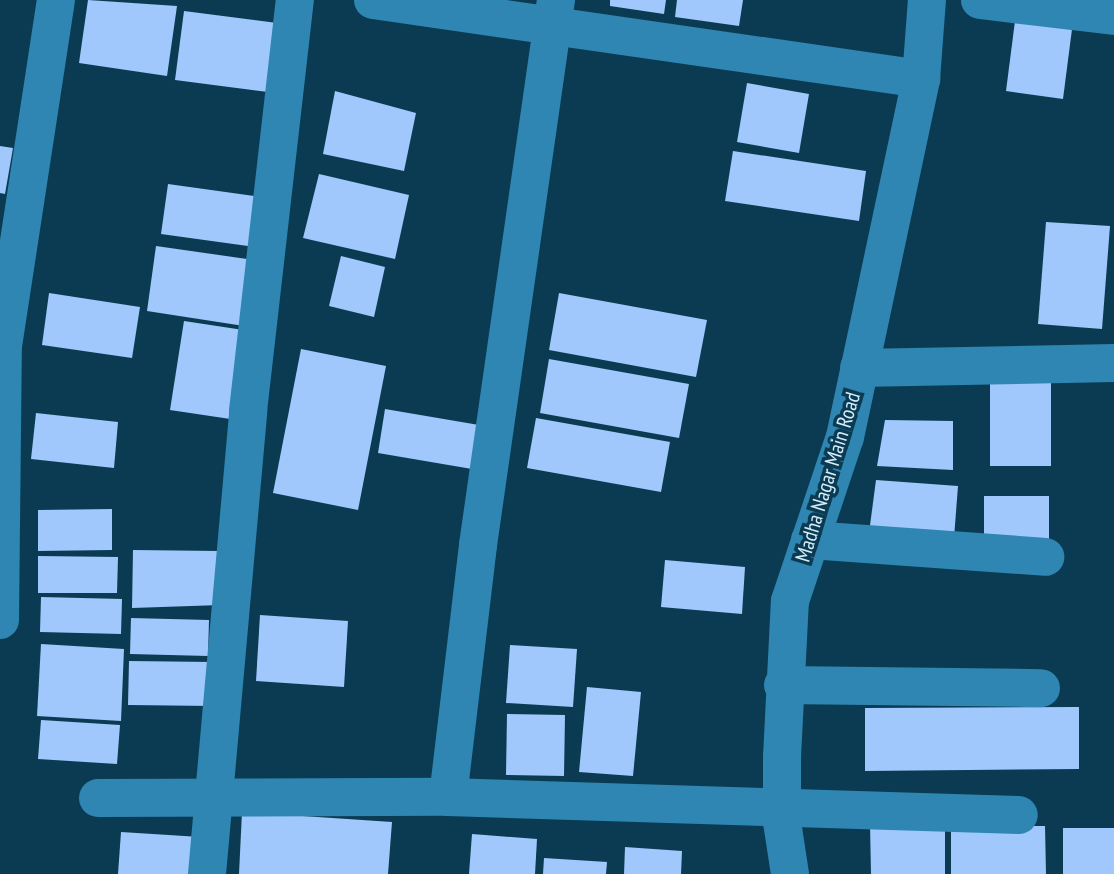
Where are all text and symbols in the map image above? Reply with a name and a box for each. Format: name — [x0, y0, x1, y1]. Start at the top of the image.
street label: Madha Nagar Main Road — [790, 389, 866, 565]

